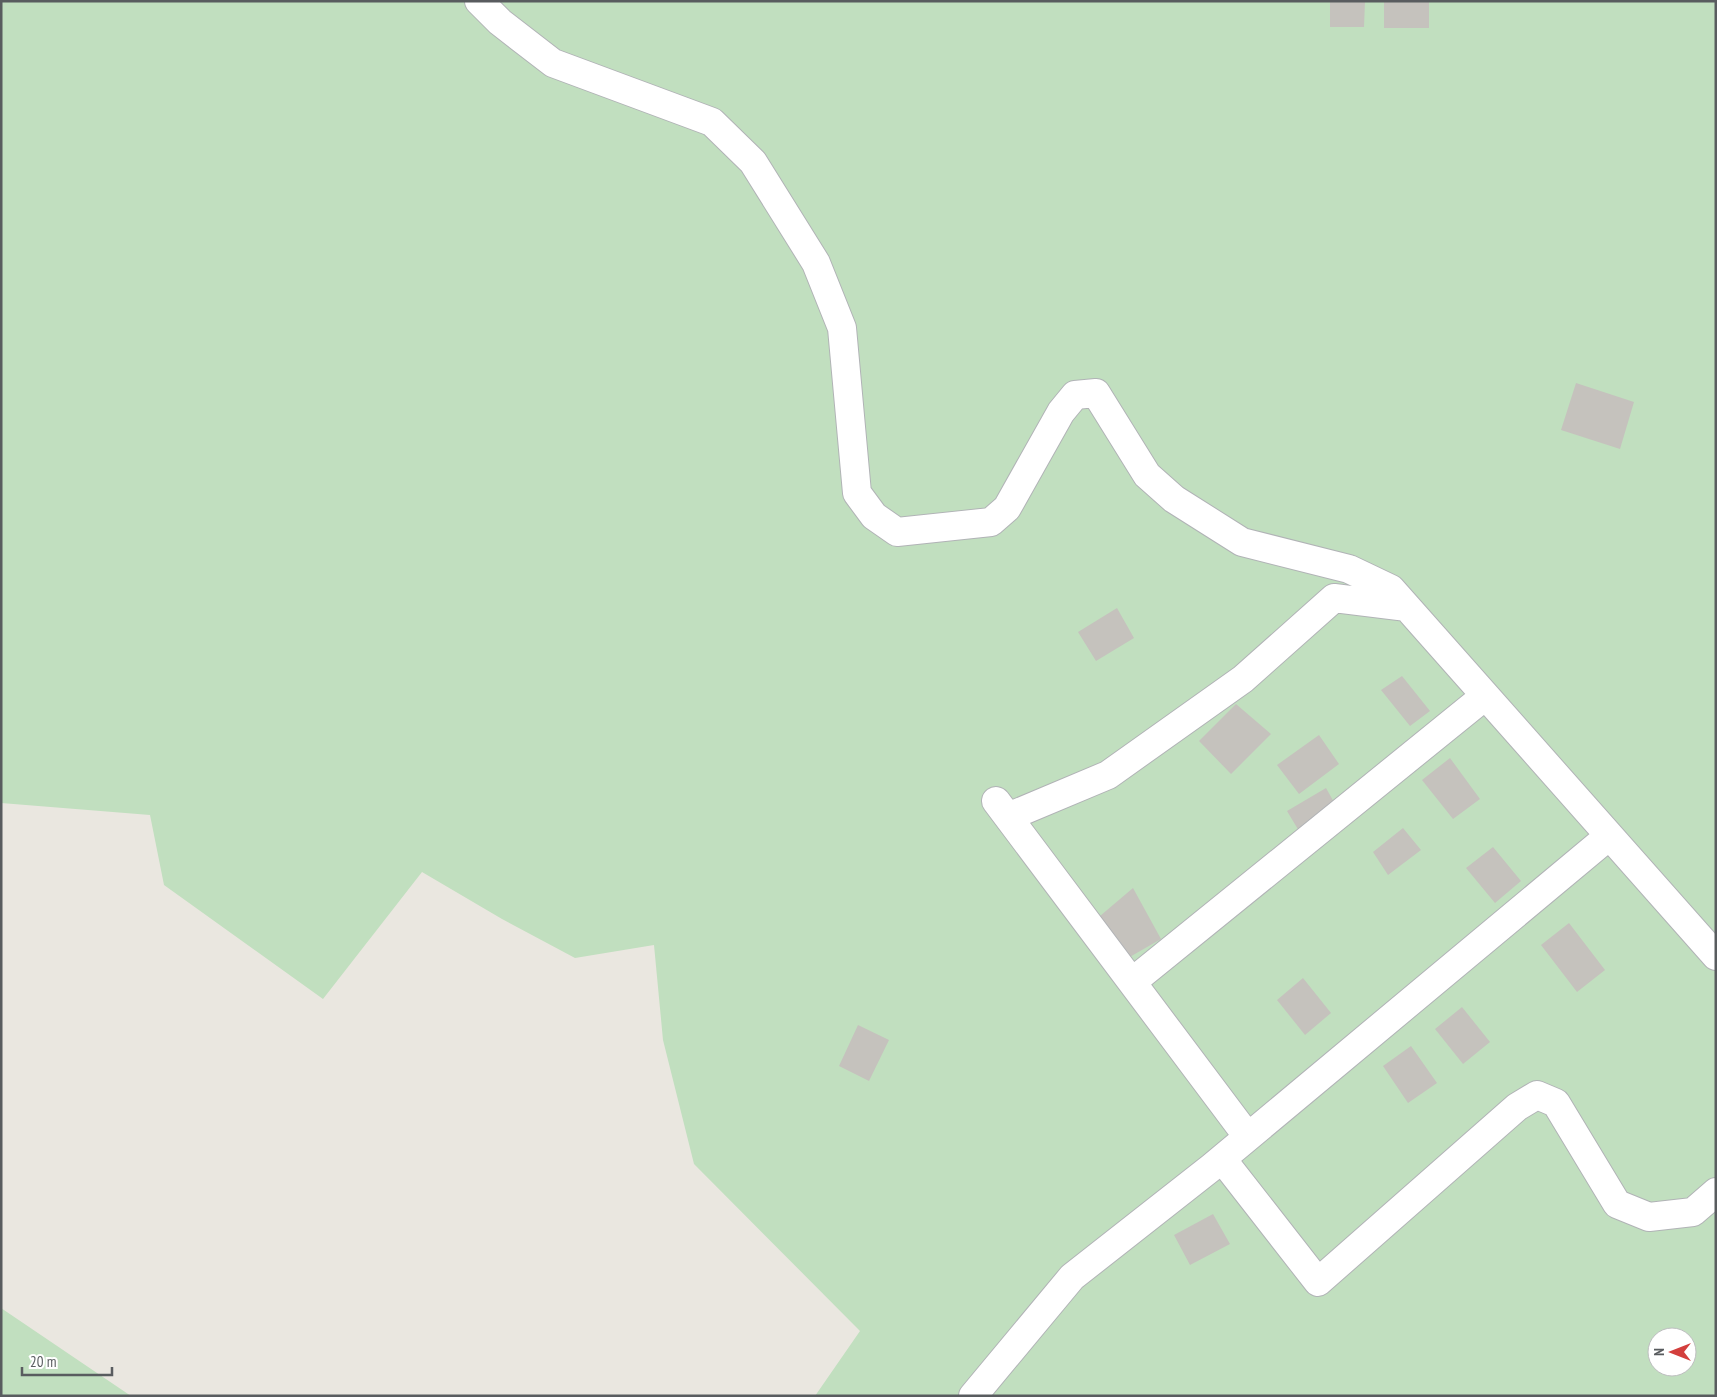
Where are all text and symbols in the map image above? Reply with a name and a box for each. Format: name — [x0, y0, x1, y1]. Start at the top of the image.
north arrow — [1647, 1327, 1697, 1377]
scale bar — [22, 1344, 112, 1376]
text: N — [1650, 1348, 1668, 1356]
text: 20 m — [30, 1352, 56, 1371]

